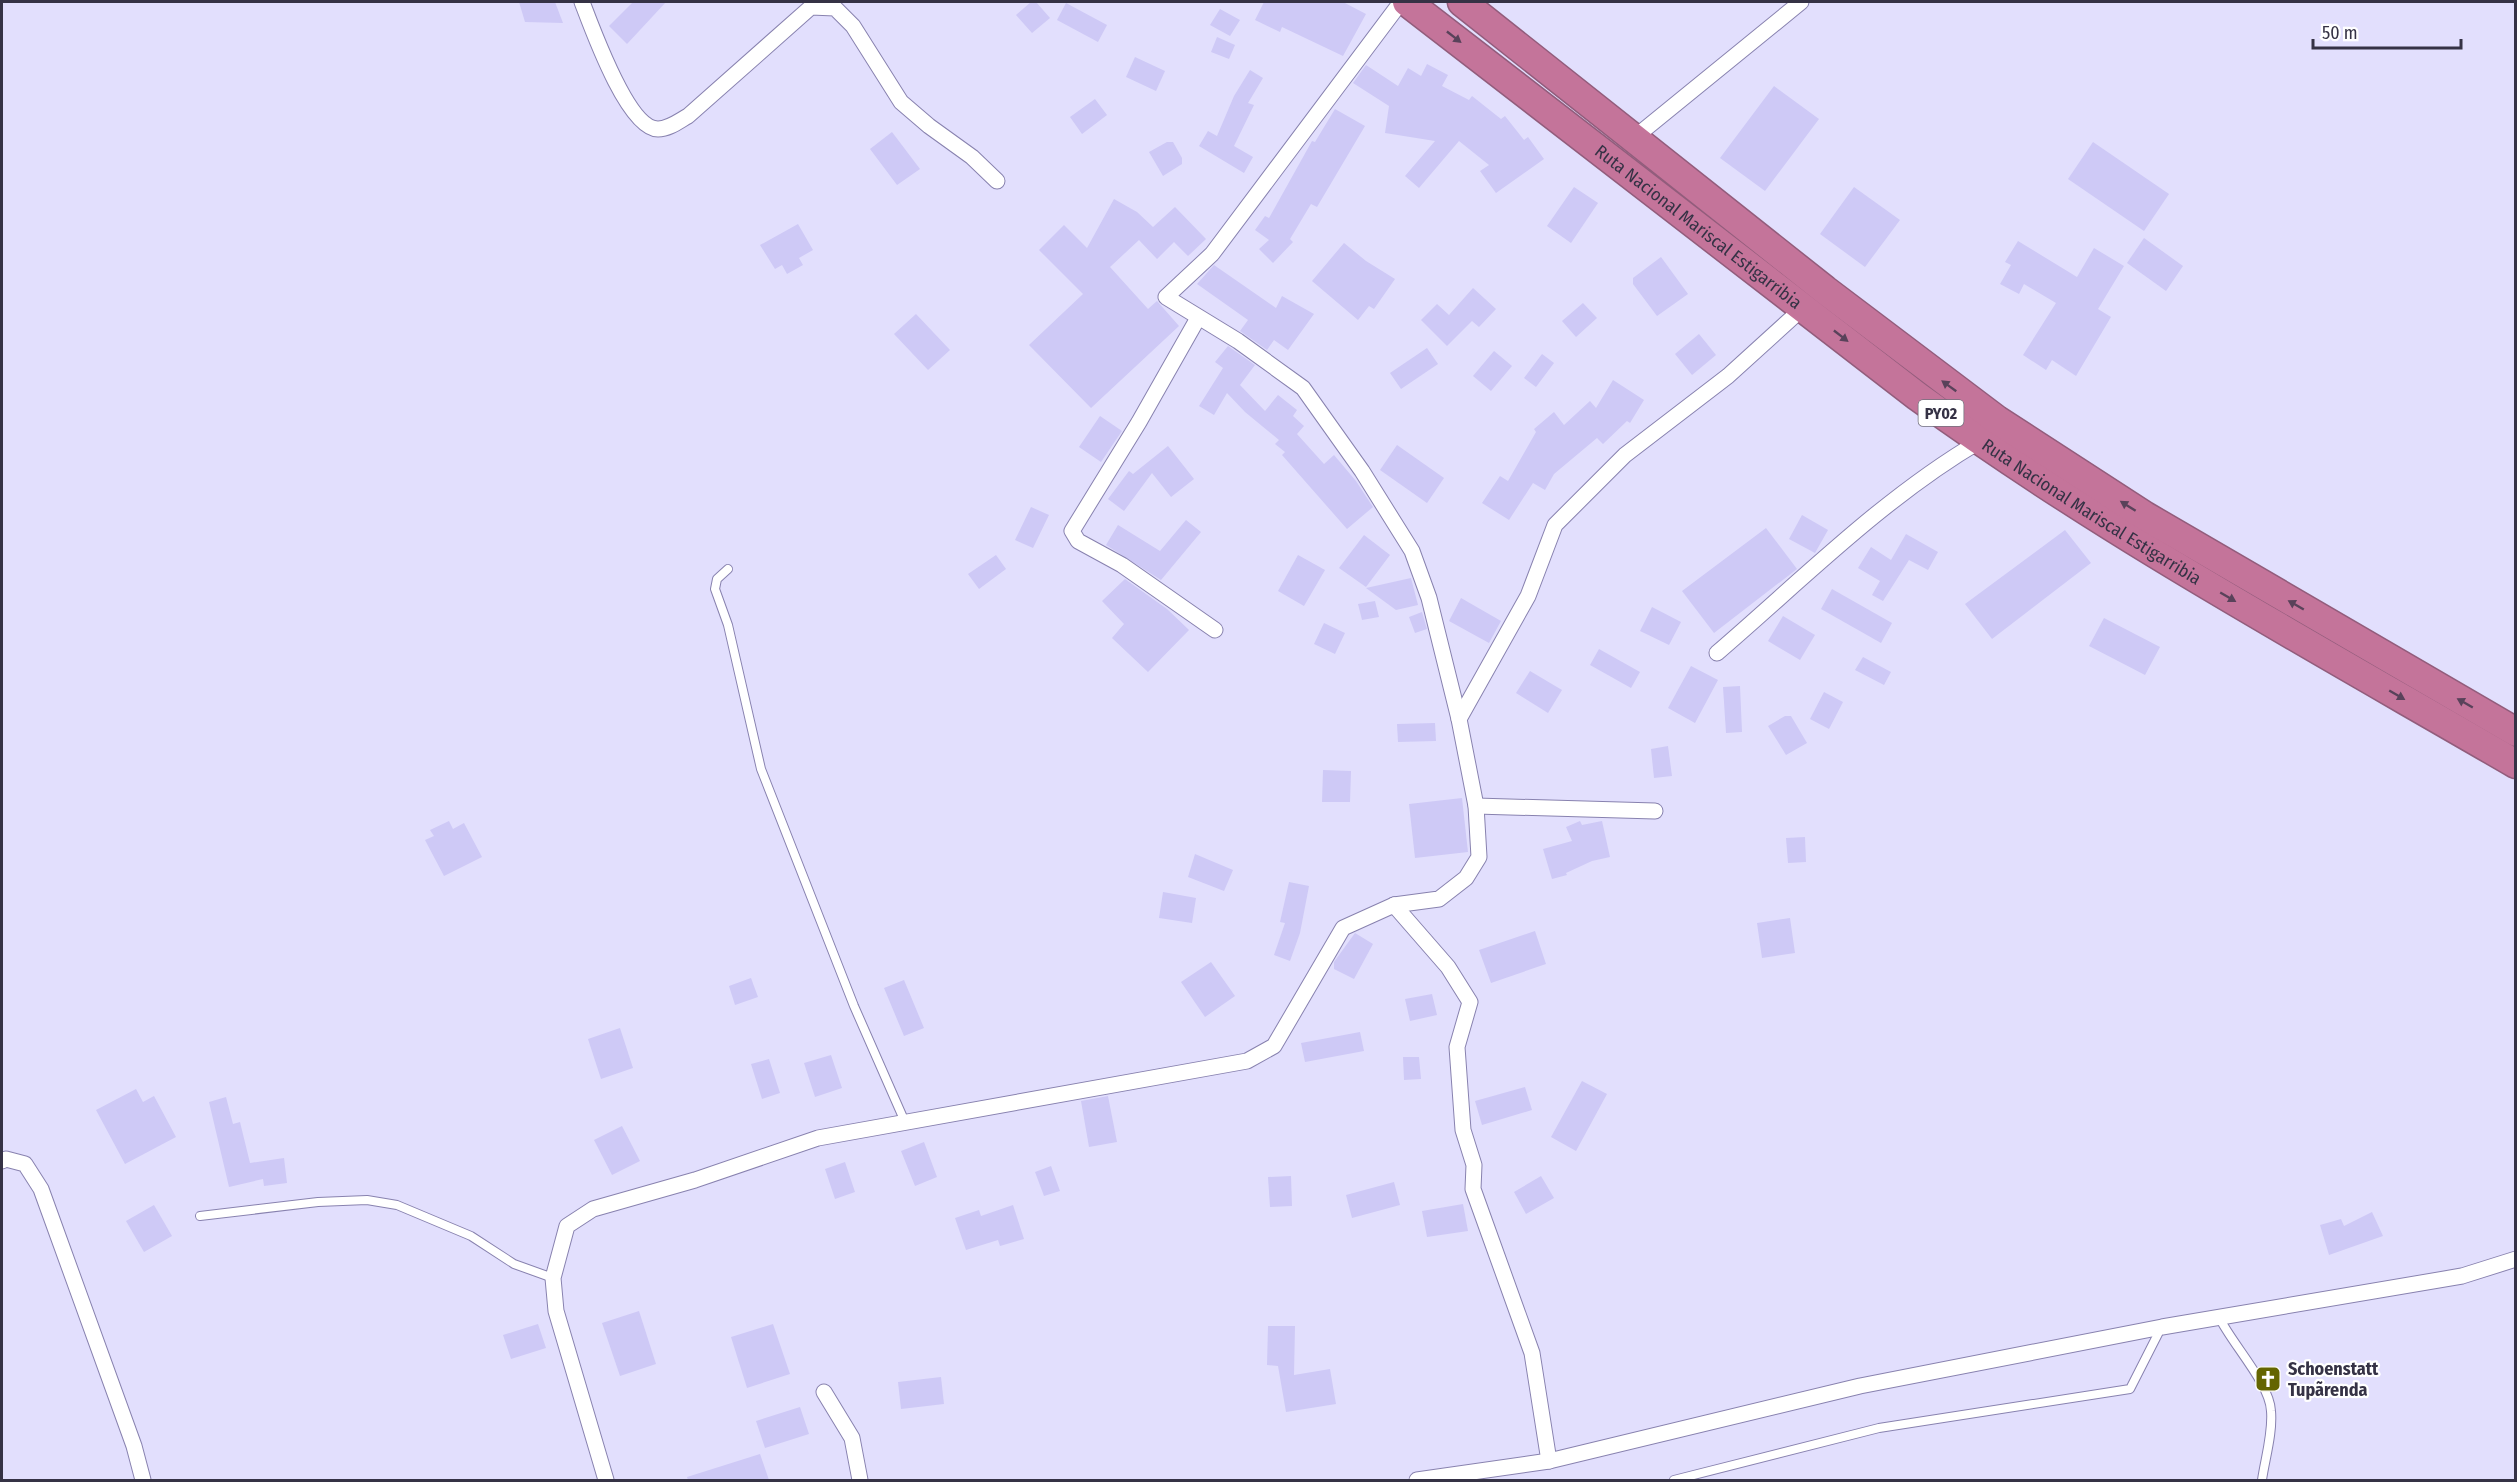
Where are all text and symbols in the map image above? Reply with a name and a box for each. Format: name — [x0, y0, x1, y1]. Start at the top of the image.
scale bar — [2313, 12, 2462, 50]
text: 50 m — [2322, 22, 2358, 44]
one-way arrow — [1446, 31, 1461, 43]
street label: Ruta Nacional Mariscal Estigarribia — [1590, 140, 1806, 314]
one-way arrow — [1833, 329, 1849, 342]
one-way arrow — [1941, 380, 1957, 392]
road number: PY02 — [1918, 400, 1964, 426]
street label: Ruta Nacional Mariscal Estigarribia — [1978, 434, 2205, 590]
one-way arrow — [2120, 501, 2136, 512]
one-way arrow — [2220, 592, 2237, 602]
one-way arrow — [2288, 599, 2304, 610]
one-way arrow — [2389, 690, 2405, 701]
one-way arrow — [2457, 697, 2473, 708]
place label: Schoenstatt Tupãrenda — [2288, 1358, 2379, 1401]
church icon: Schoenstatt Tupãrenda — [2253, 1364, 2283, 1394]

